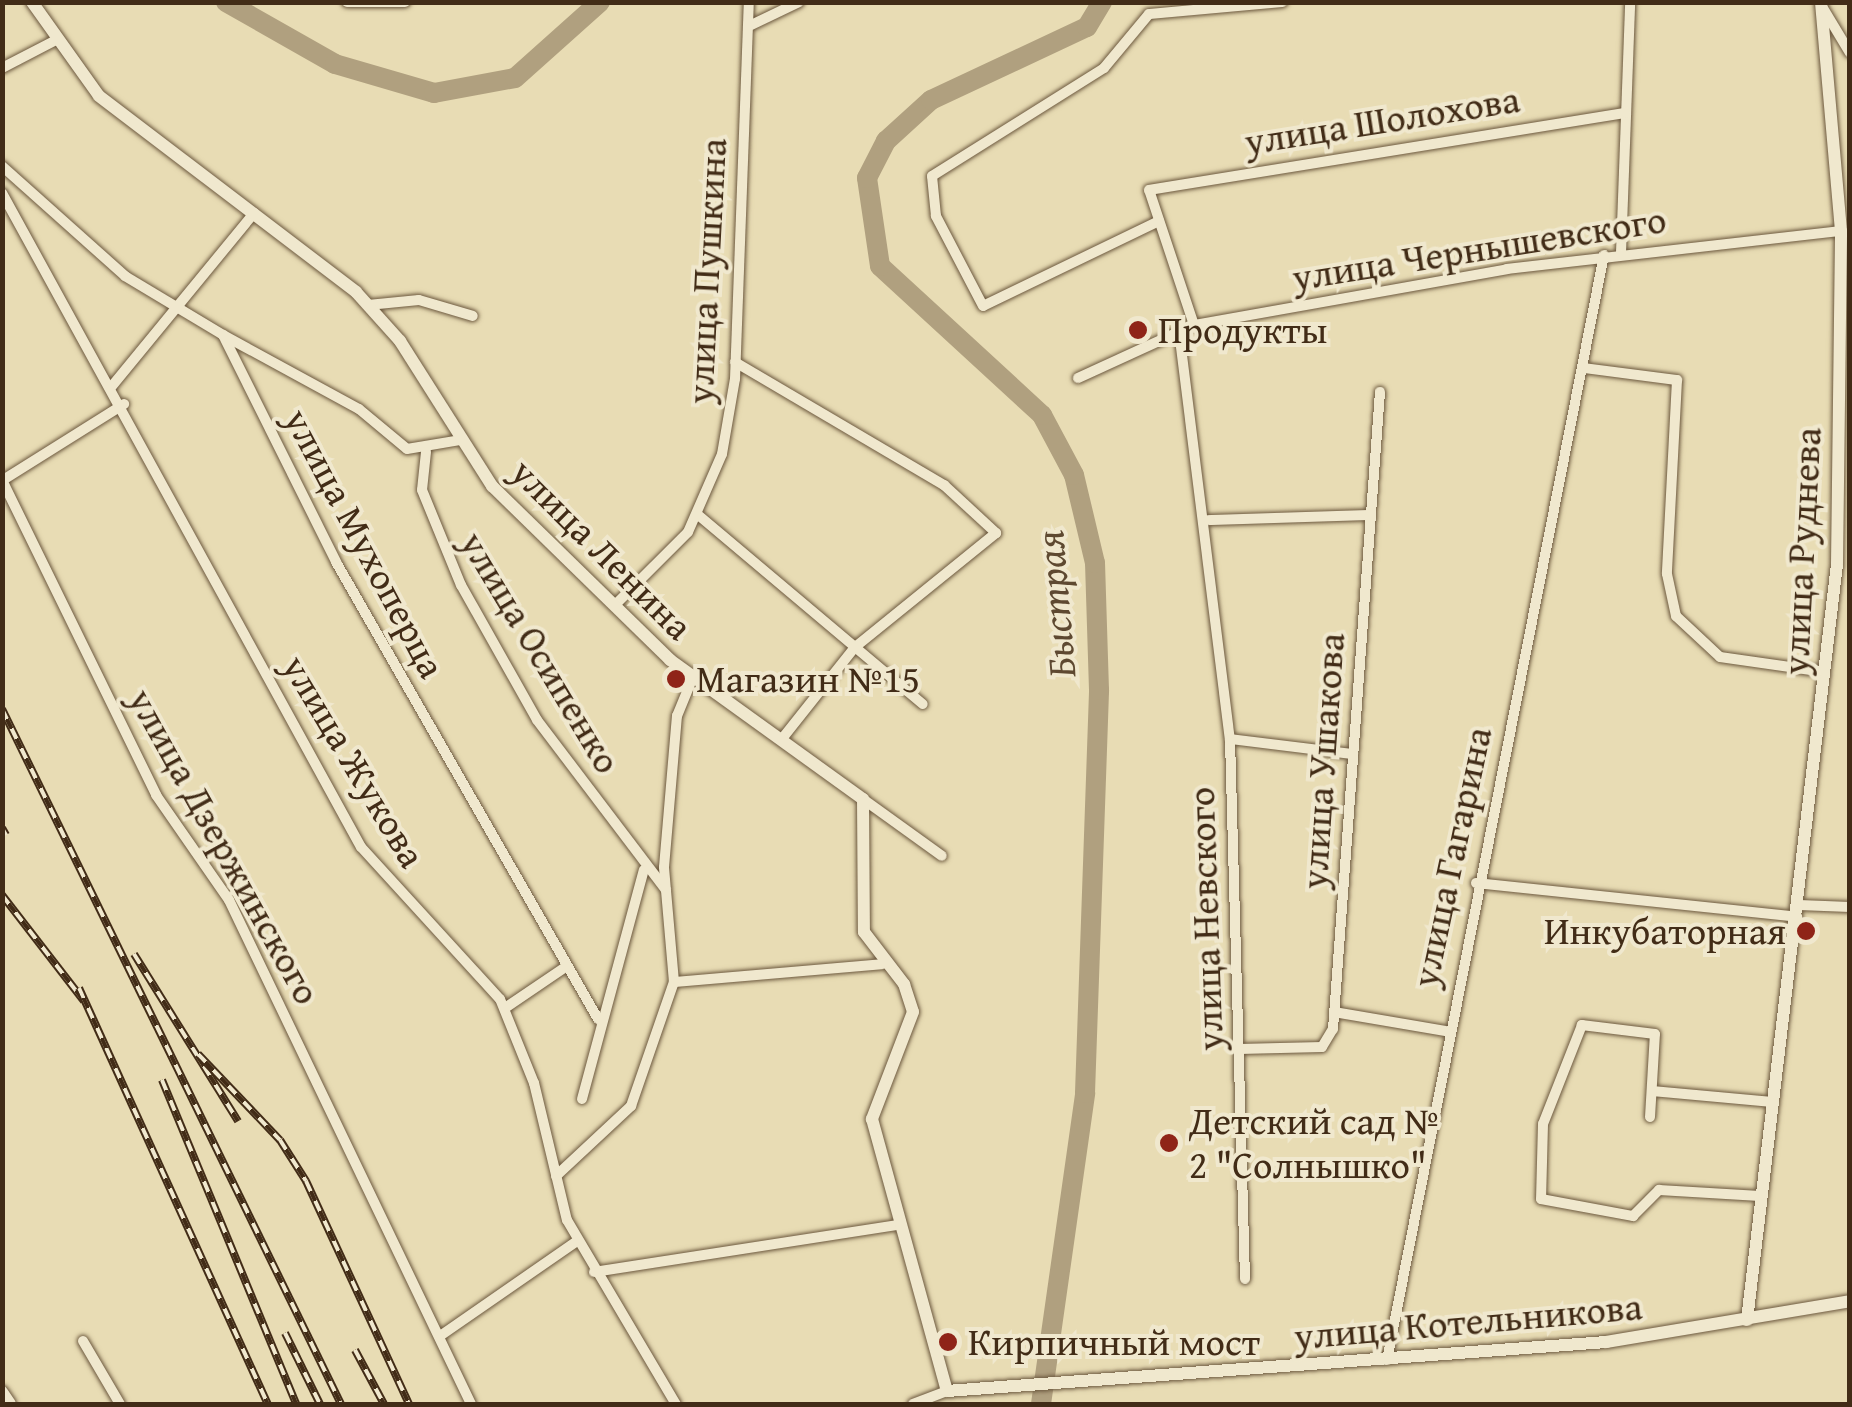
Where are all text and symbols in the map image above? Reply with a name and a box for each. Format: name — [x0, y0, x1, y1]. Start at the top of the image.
street label: улица Шолохова — [1241, 76, 1523, 164]
street label: улица Пушкина — [676, 137, 736, 405]
street label: улица Чернышевского — [1289, 196, 1669, 300]
place label: Продукты — [1158, 307, 1327, 353]
marker: Продукты — [1127, 319, 1149, 341]
street label: улица Мухоперца — [275, 401, 455, 685]
street label: улица Руднева — [1772, 426, 1830, 676]
street label: улица Ленина — [502, 449, 702, 649]
street label: улица Осипенко — [451, 523, 631, 781]
water label: Быстрая — [1025, 528, 1085, 680]
street label: улица Ушакова — [1290, 631, 1354, 891]
street label: улица Жукова — [273, 646, 435, 876]
place label: Магазин №15 — [696, 656, 920, 702]
marker: Магазин №15 — [665, 668, 687, 690]
street label: улица Дзержинского — [119, 680, 331, 1012]
street label: улица Гагарина — [1401, 723, 1501, 991]
street label: улица Невского — [1178, 786, 1232, 1052]
place label: Инкубаторная — [1544, 908, 1786, 954]
marker: Инкубаторная — [1795, 920, 1817, 942]
place label: Детский сад № 2 "Солнышко" — [1189, 1098, 1440, 1188]
marker: Детский сад № 2 "Солнышко" — [1158, 1132, 1180, 1154]
street label: улица Котельникова — [1292, 1283, 1644, 1359]
place label: Кирпичный мост — [968, 1319, 1260, 1365]
marker: Кирпичный мост — [937, 1331, 959, 1353]

